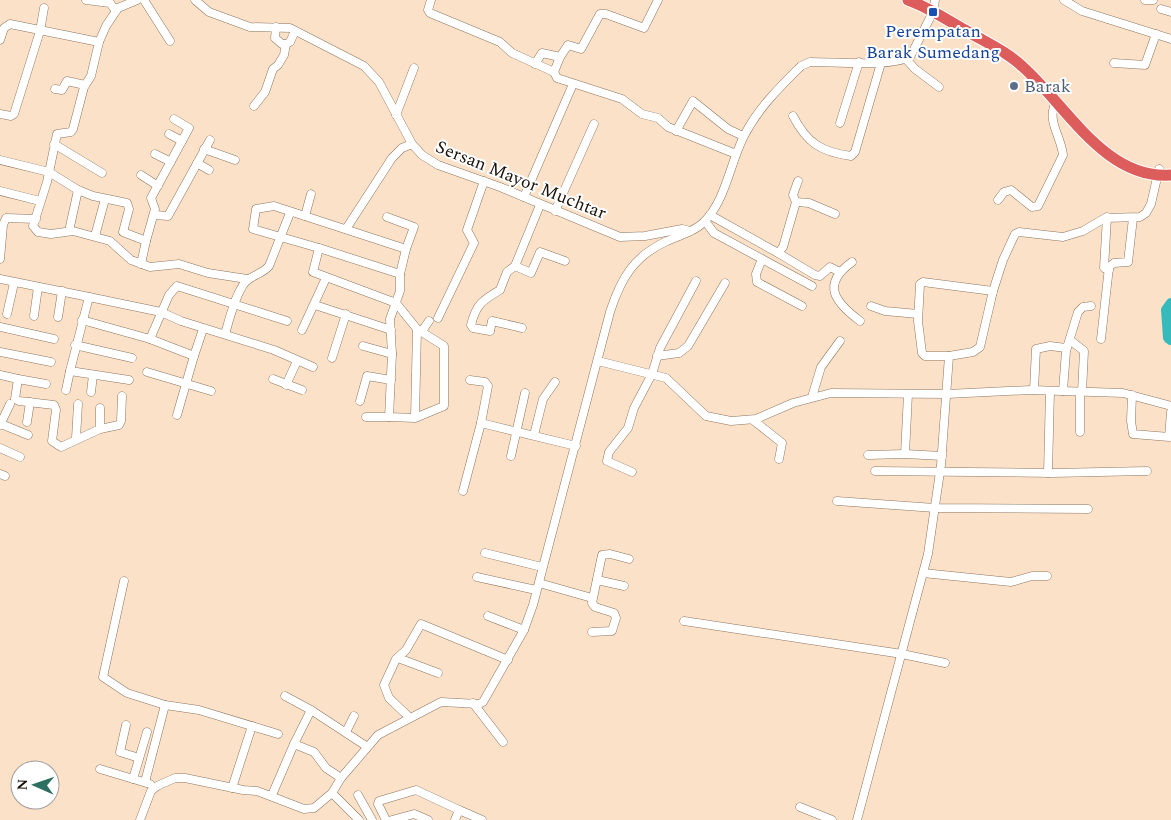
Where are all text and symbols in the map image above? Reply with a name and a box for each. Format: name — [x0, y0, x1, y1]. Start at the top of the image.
marker: Perempatan Barak Sumedang — [927, 6, 939, 18]
place label: Perempatan Barak Sumedang — [866, 18, 1000, 66]
place label: Barak — [1024, 73, 1071, 100]
marker: Barak — [1008, 80, 1020, 92]
street label: Sersan Mayor Muchtar — [432, 133, 610, 227]
north arrow — [10, 760, 60, 810]
text: N — [12, 778, 33, 791]

